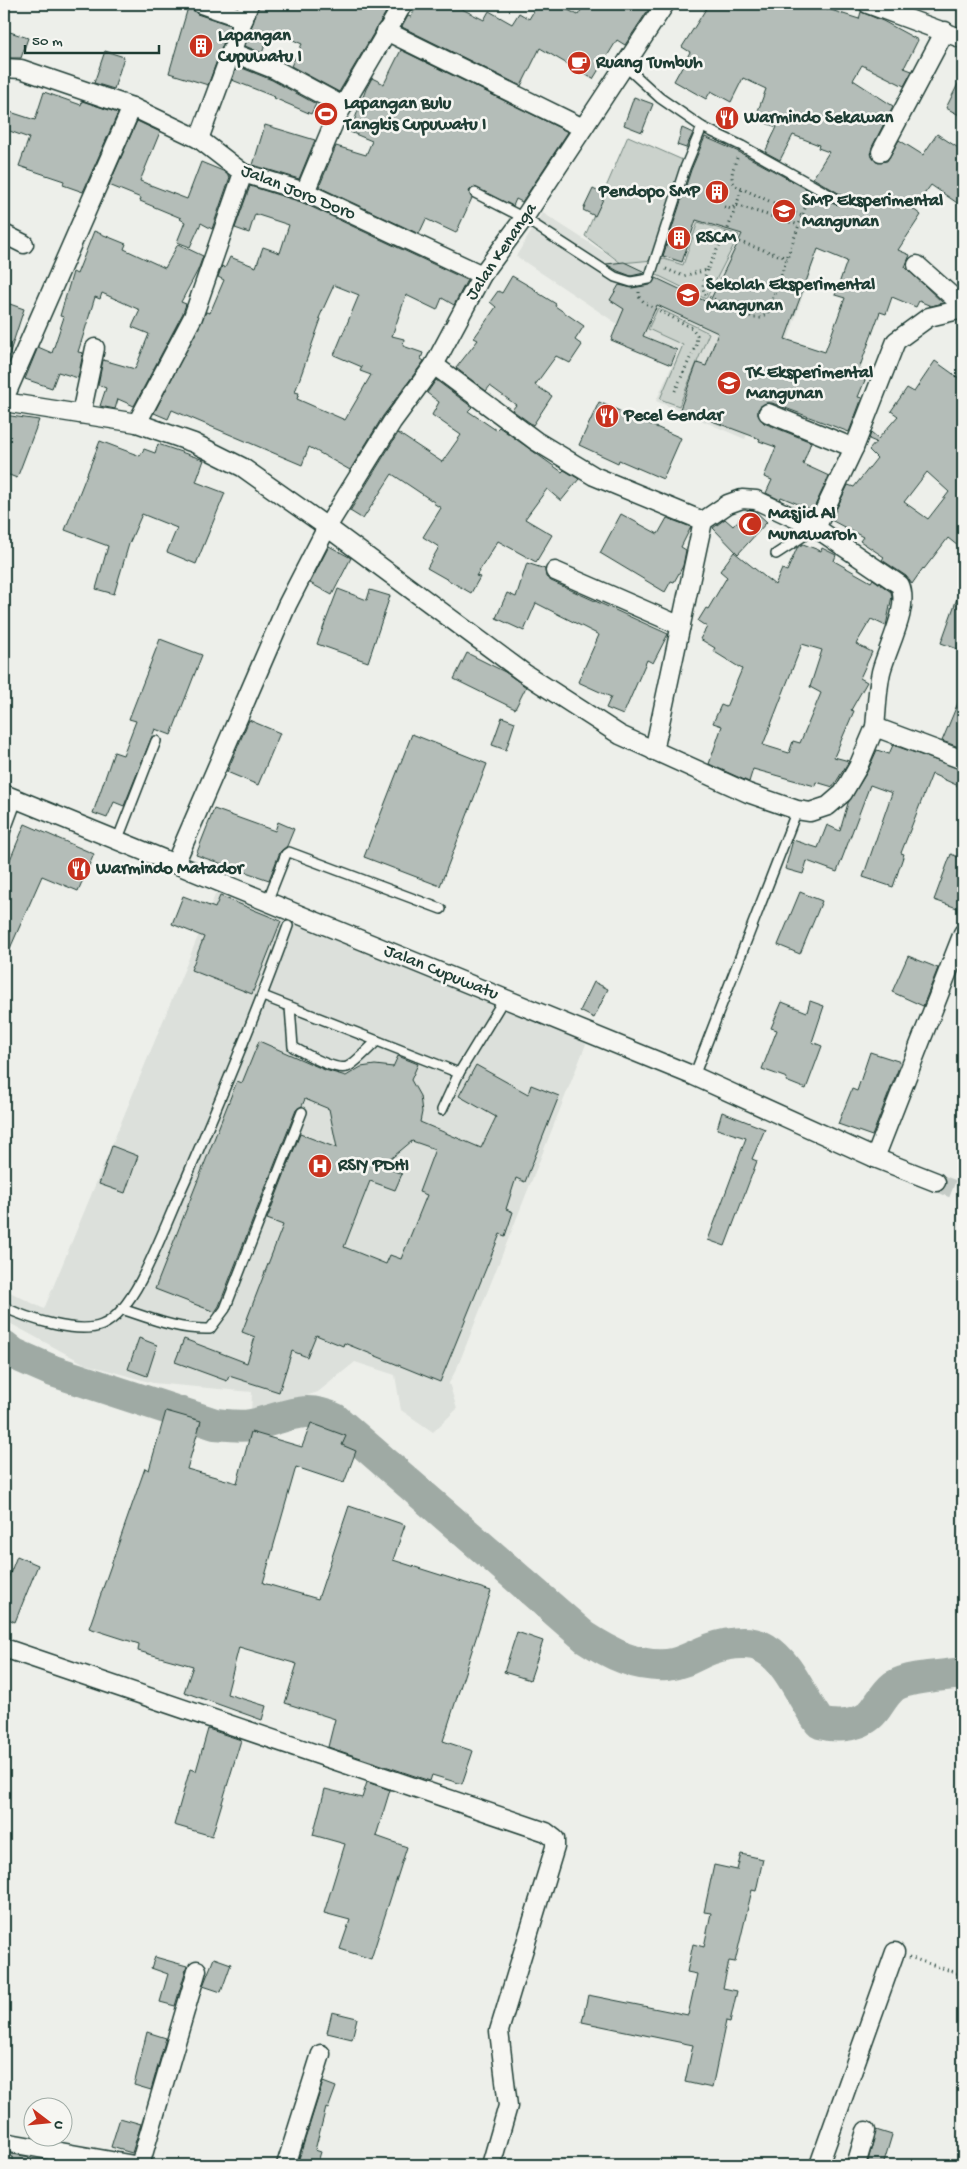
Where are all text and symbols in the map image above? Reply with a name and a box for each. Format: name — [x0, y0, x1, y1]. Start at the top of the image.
scale bar — [25, 22, 159, 54]
place label: Lapangan Cupuwatu I — [217, 26, 302, 68]
text: 50 m — [32, 33, 63, 51]
building icon: Lapangan Cupuwatu I — [188, 33, 214, 59]
cafe icon: Ruang Tumbuh — [566, 50, 592, 76]
place label: Ruang Tumbuh — [595, 53, 703, 74]
place label: Lapangan Bulu Tangkis Cupuwatu I — [342, 94, 486, 136]
sports icon: Lapangan Bulu Tangkis Cupuwatu I — [313, 101, 339, 127]
restaurant icon: Warmindo Sekawan — [714, 105, 740, 131]
place label: Warmindo Sekawan — [743, 108, 894, 129]
street label: Jalan Joro Doro — [238, 160, 358, 226]
building icon: Pendopo SMP — [704, 179, 730, 205]
place label: Pendopo SMP — [598, 182, 701, 203]
place label: SMP Eksperimental Mangunan — [802, 191, 943, 233]
school or university icon: SMP Eksperimental Mangunan — [771, 198, 797, 224]
street label: Jalan Kenanga — [462, 199, 543, 305]
building icon: RSCM — [666, 225, 692, 251]
place label: RSCM — [695, 228, 737, 249]
place label: Sekolah Eksperimental Mangunan — [706, 275, 875, 317]
school or university icon: Sekolah Eksperimental Mangunan — [675, 282, 701, 308]
place label: TK Eksperimental Mangunan — [744, 363, 873, 405]
school or university icon: TK Eksperimental Mangunan — [716, 370, 742, 396]
restaurant icon: Pecel Gendar — [594, 403, 620, 429]
place label: Pecel Gendar — [623, 406, 726, 427]
place label: Masjid Al Munawaroh — [768, 504, 857, 546]
mosque icon: Masjid Al Munawaroh — [737, 511, 763, 537]
restaurant icon: Warmindo Matador — [66, 856, 92, 882]
place label: Warmindo Matador — [95, 859, 246, 880]
street label: Jalan Cupuwatu — [381, 940, 502, 1006]
hospital icon: RSIY PDHI — [307, 1153, 333, 1179]
place label: RSIY PDHI — [337, 1156, 409, 1177]
north arrow — [22, 2096, 72, 2146]
text: U — [49, 2119, 67, 2131]

